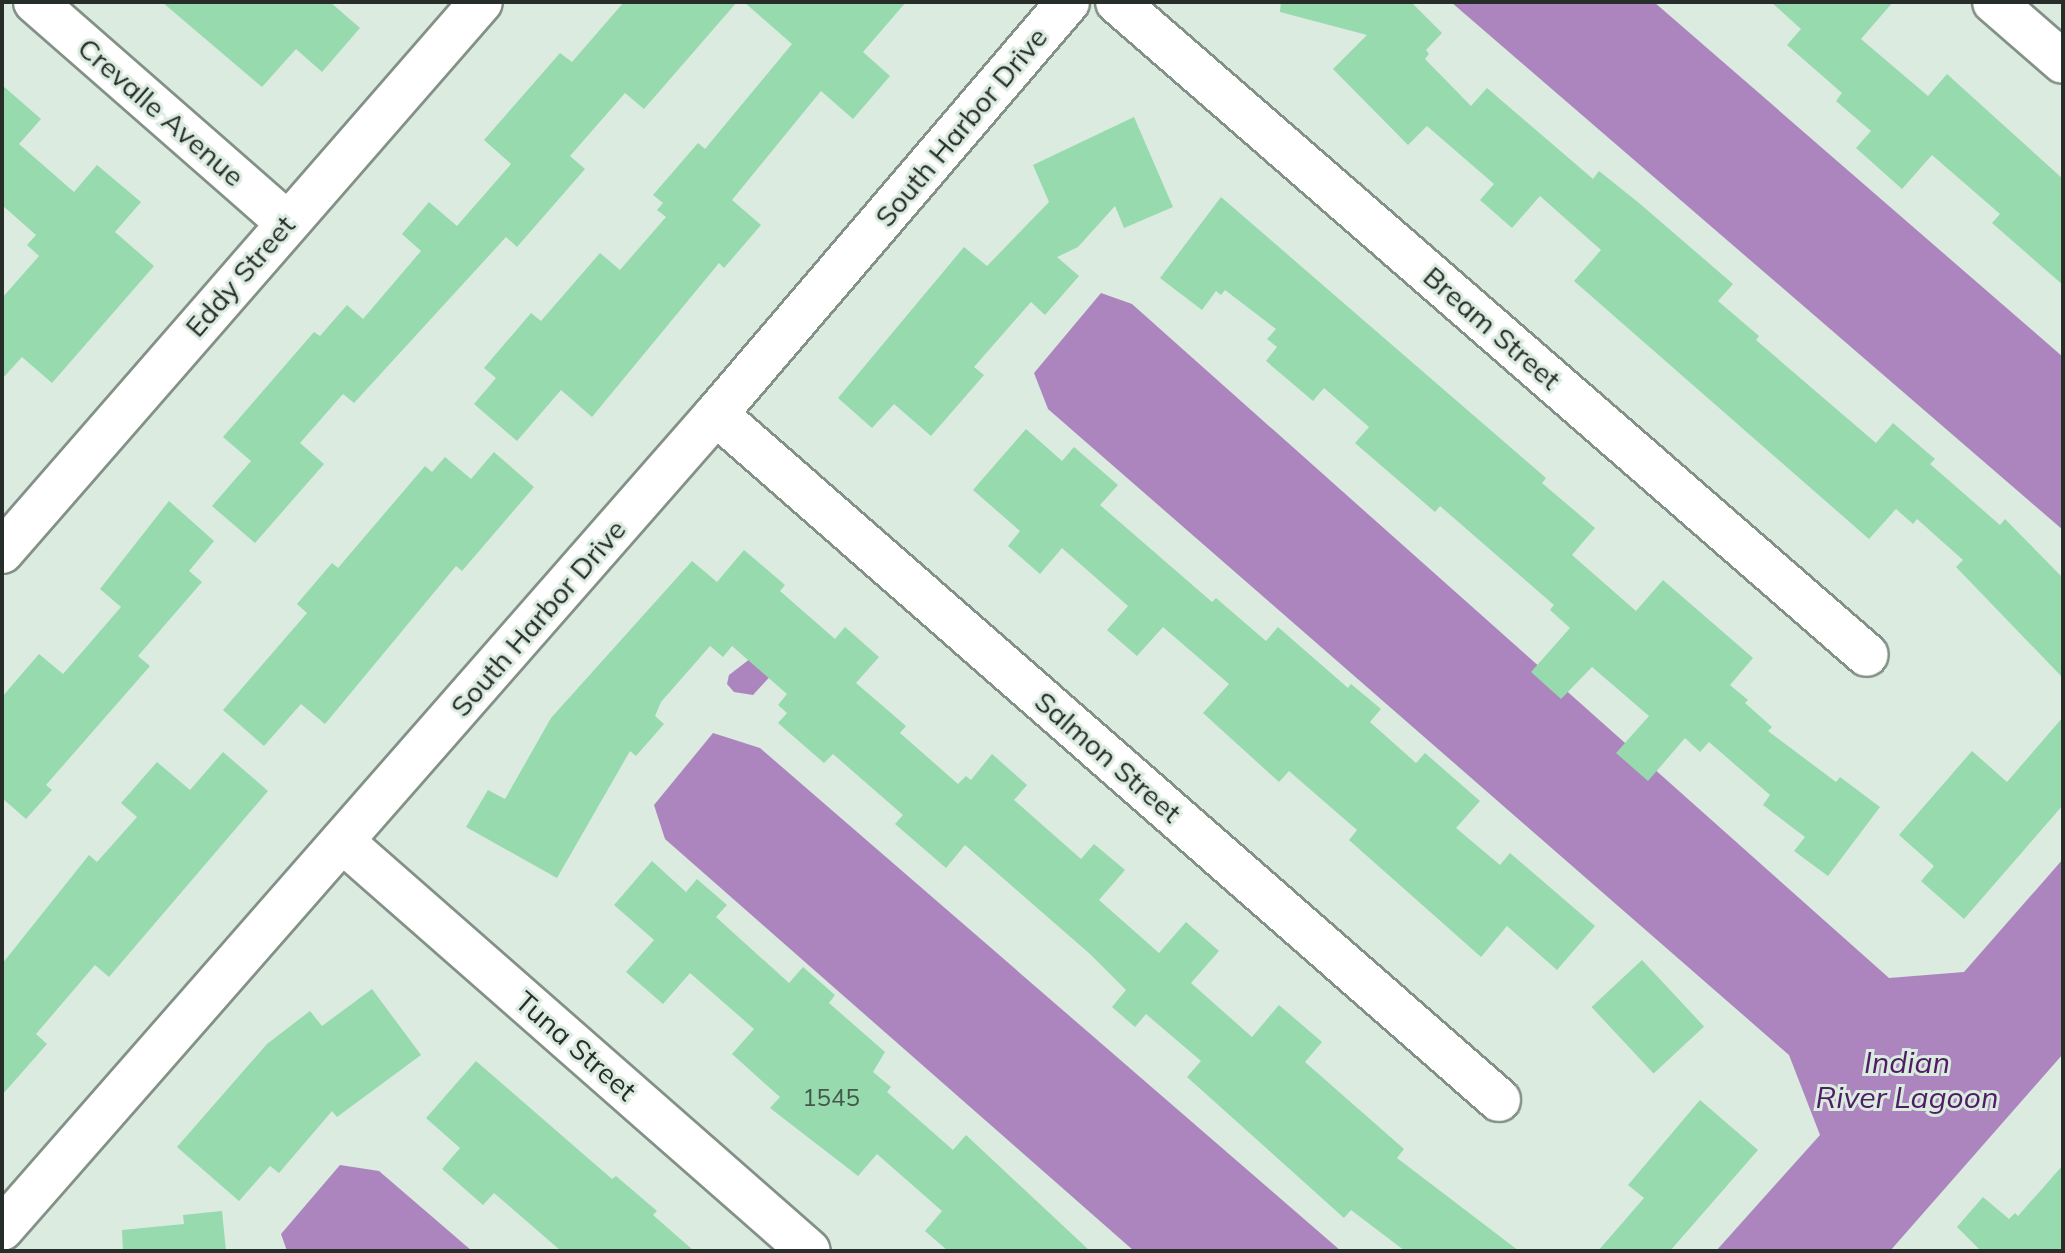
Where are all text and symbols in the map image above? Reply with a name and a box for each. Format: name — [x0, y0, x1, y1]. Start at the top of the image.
street label: South Harbor Drive — [868, 21, 1054, 233]
street label: Crevalle Avenue — [71, 31, 251, 193]
street label: Eddy Street — [178, 209, 302, 343]
street label: Bream Street — [1417, 259, 1567, 397]
street label: South Harbor Drive — [444, 513, 632, 723]
street label: Salmon Street — [1028, 684, 1188, 830]
street label: Tuna Street — [509, 984, 643, 1108]
water label: Indian River Lagoon — [1816, 1044, 1998, 1114]
house number: 1545 — [802, 1084, 860, 1112]

